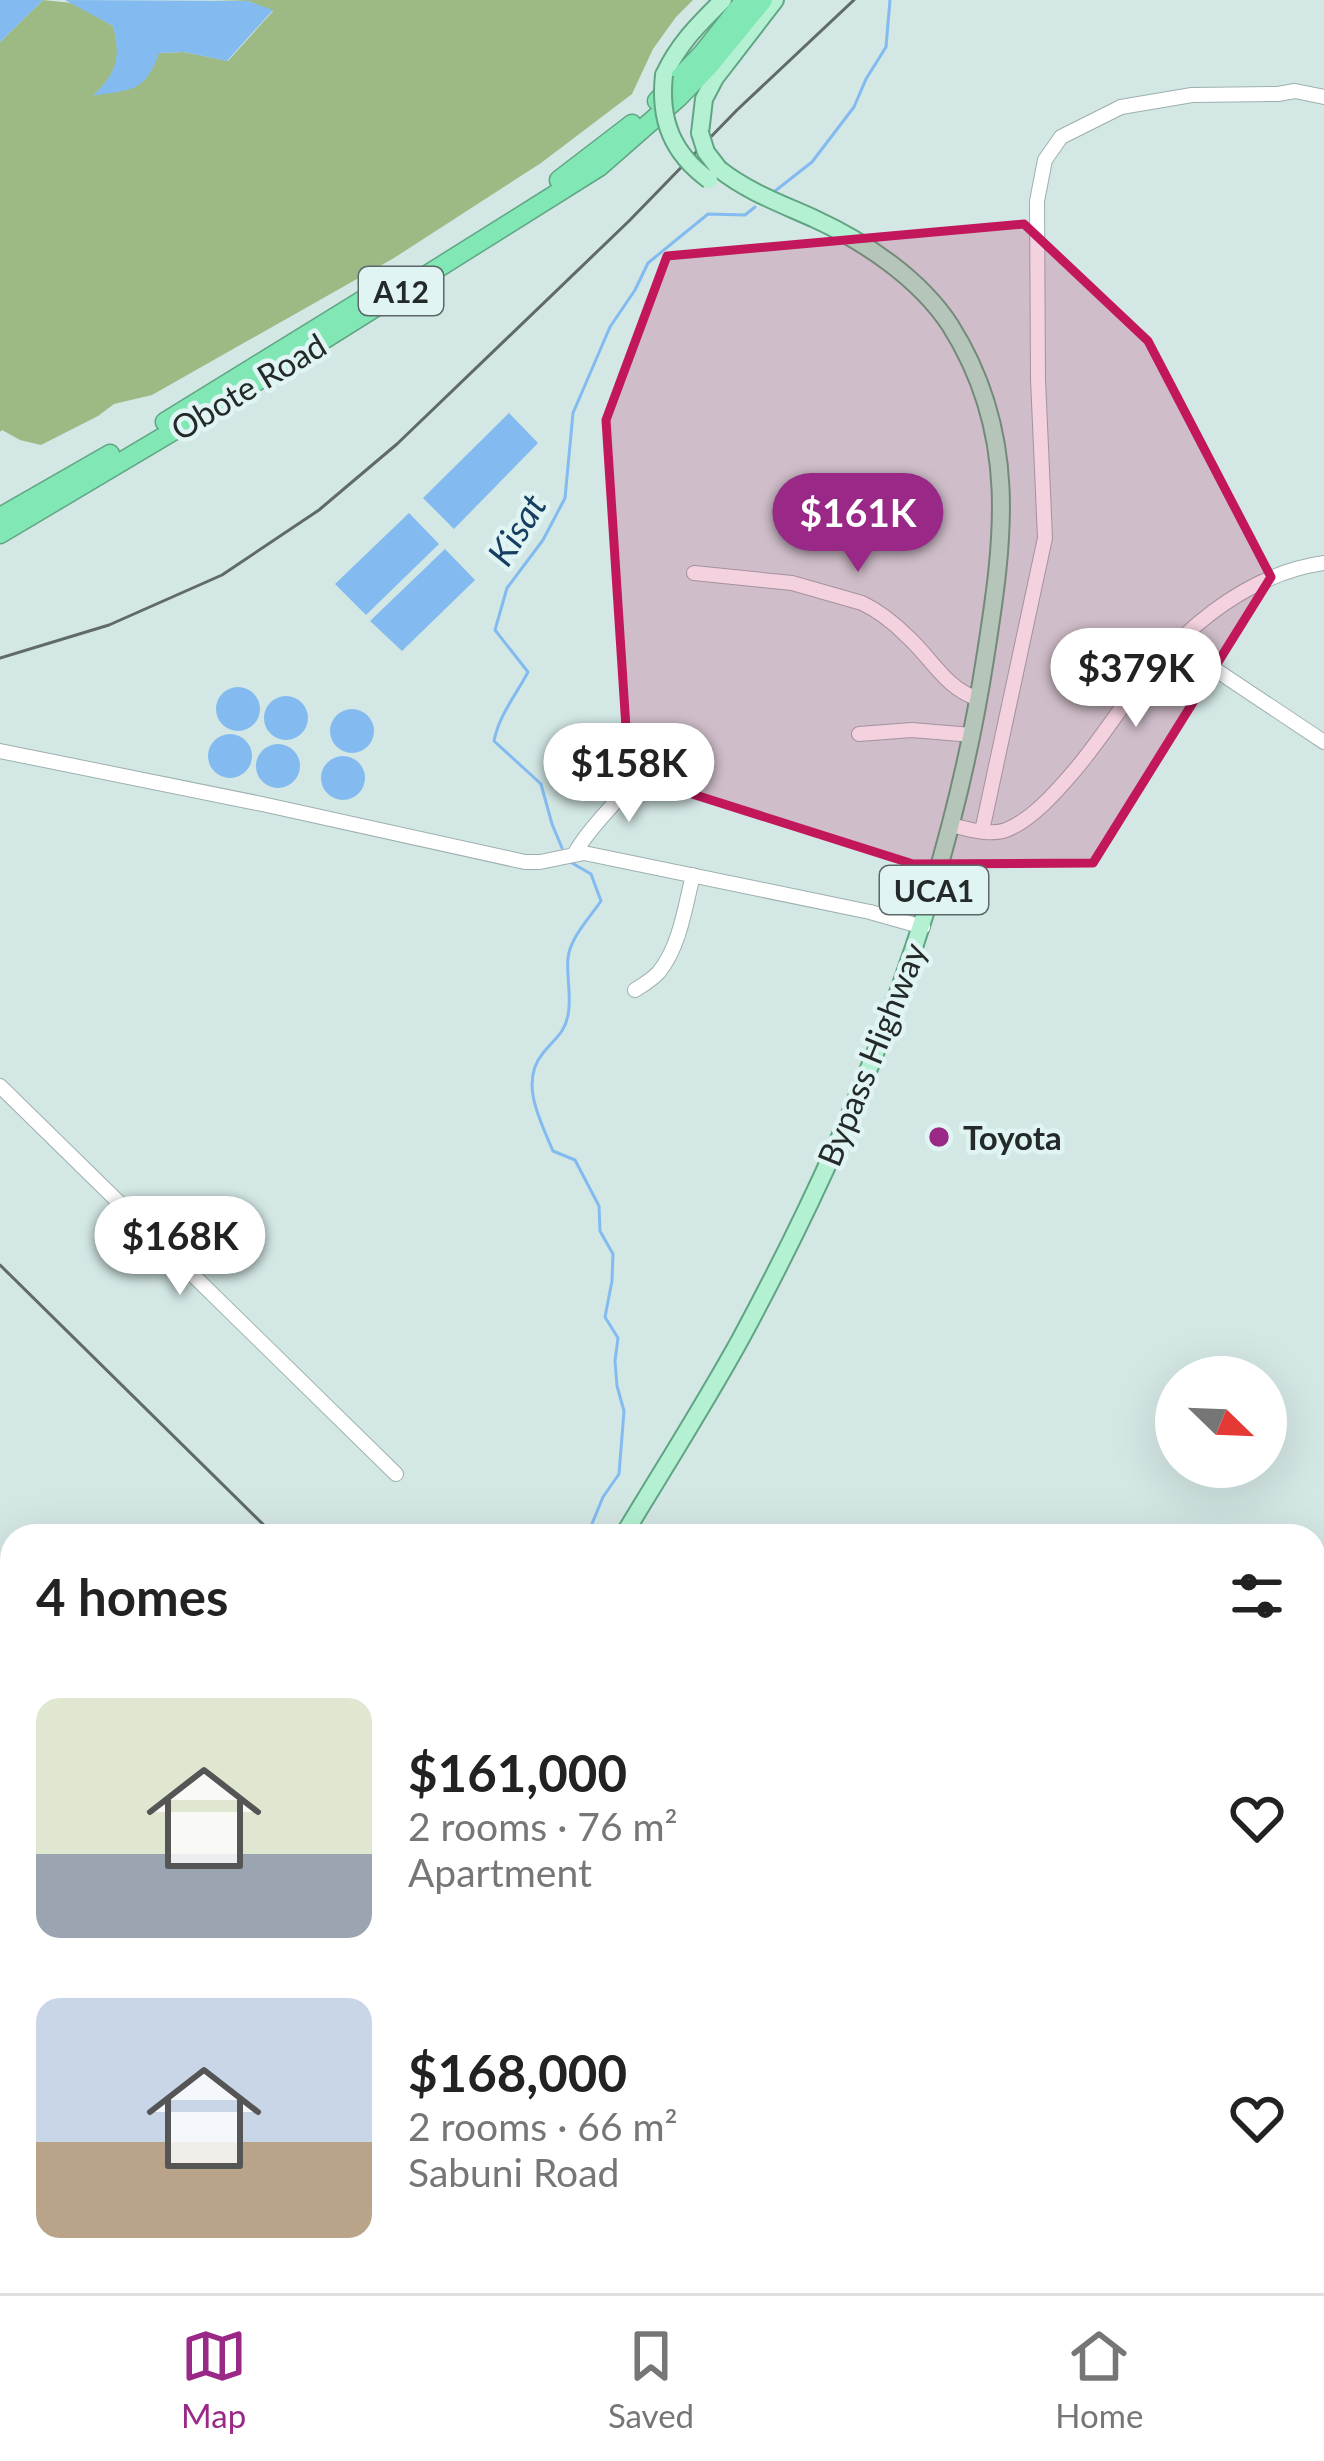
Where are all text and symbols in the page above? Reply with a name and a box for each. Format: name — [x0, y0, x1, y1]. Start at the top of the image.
road number: A12 — [359, 267, 443, 315]
street label: Obote Road — [163, 324, 333, 448]
pin: $161K — [774, 473, 942, 575]
water label: Kisat — [477, 485, 555, 573]
text: $161K — [799, 489, 917, 535]
pin: $379K — [1052, 628, 1220, 730]
text: $379K — [1077, 644, 1195, 690]
pin: $158K — [545, 723, 713, 825]
text: $158K — [570, 739, 688, 785]
road number: UCA1 — [880, 866, 988, 914]
street label: Bypass Highway — [808, 937, 934, 1171]
place label: Toyota — [963, 1117, 1062, 1157]
marker: Toyota — [926, 1124, 952, 1150]
pin: $168K — [96, 1196, 264, 1298]
text: $168K — [121, 1212, 239, 1258]
north arrow — [1155, 1356, 1287, 1488]
map controls — [1155, 1356, 1287, 1488]
icon: filters — [1224, 1563, 1290, 1629]
text: 4 homes — [36, 1566, 228, 1627]
text: $161,000 — [408, 1742, 627, 1803]
icon: home — [132, 1746, 276, 1890]
icon: heart — [1224, 1785, 1290, 1851]
text: 2 rooms · 76 m² — [408, 1803, 678, 1849]
text: Apartment — [408, 1849, 592, 1895]
text: $168,000 — [408, 2042, 627, 2103]
icon: home — [132, 2046, 276, 2190]
icon: heart — [1224, 2085, 1290, 2151]
text: 2 rooms · 66 m² — [408, 2103, 678, 2149]
text: Sabuni Road — [408, 2149, 619, 2195]
tab: Map — [181, 2323, 247, 2435]
tab: Saved — [608, 2323, 694, 2435]
tab: Home — [1055, 2323, 1143, 2435]

